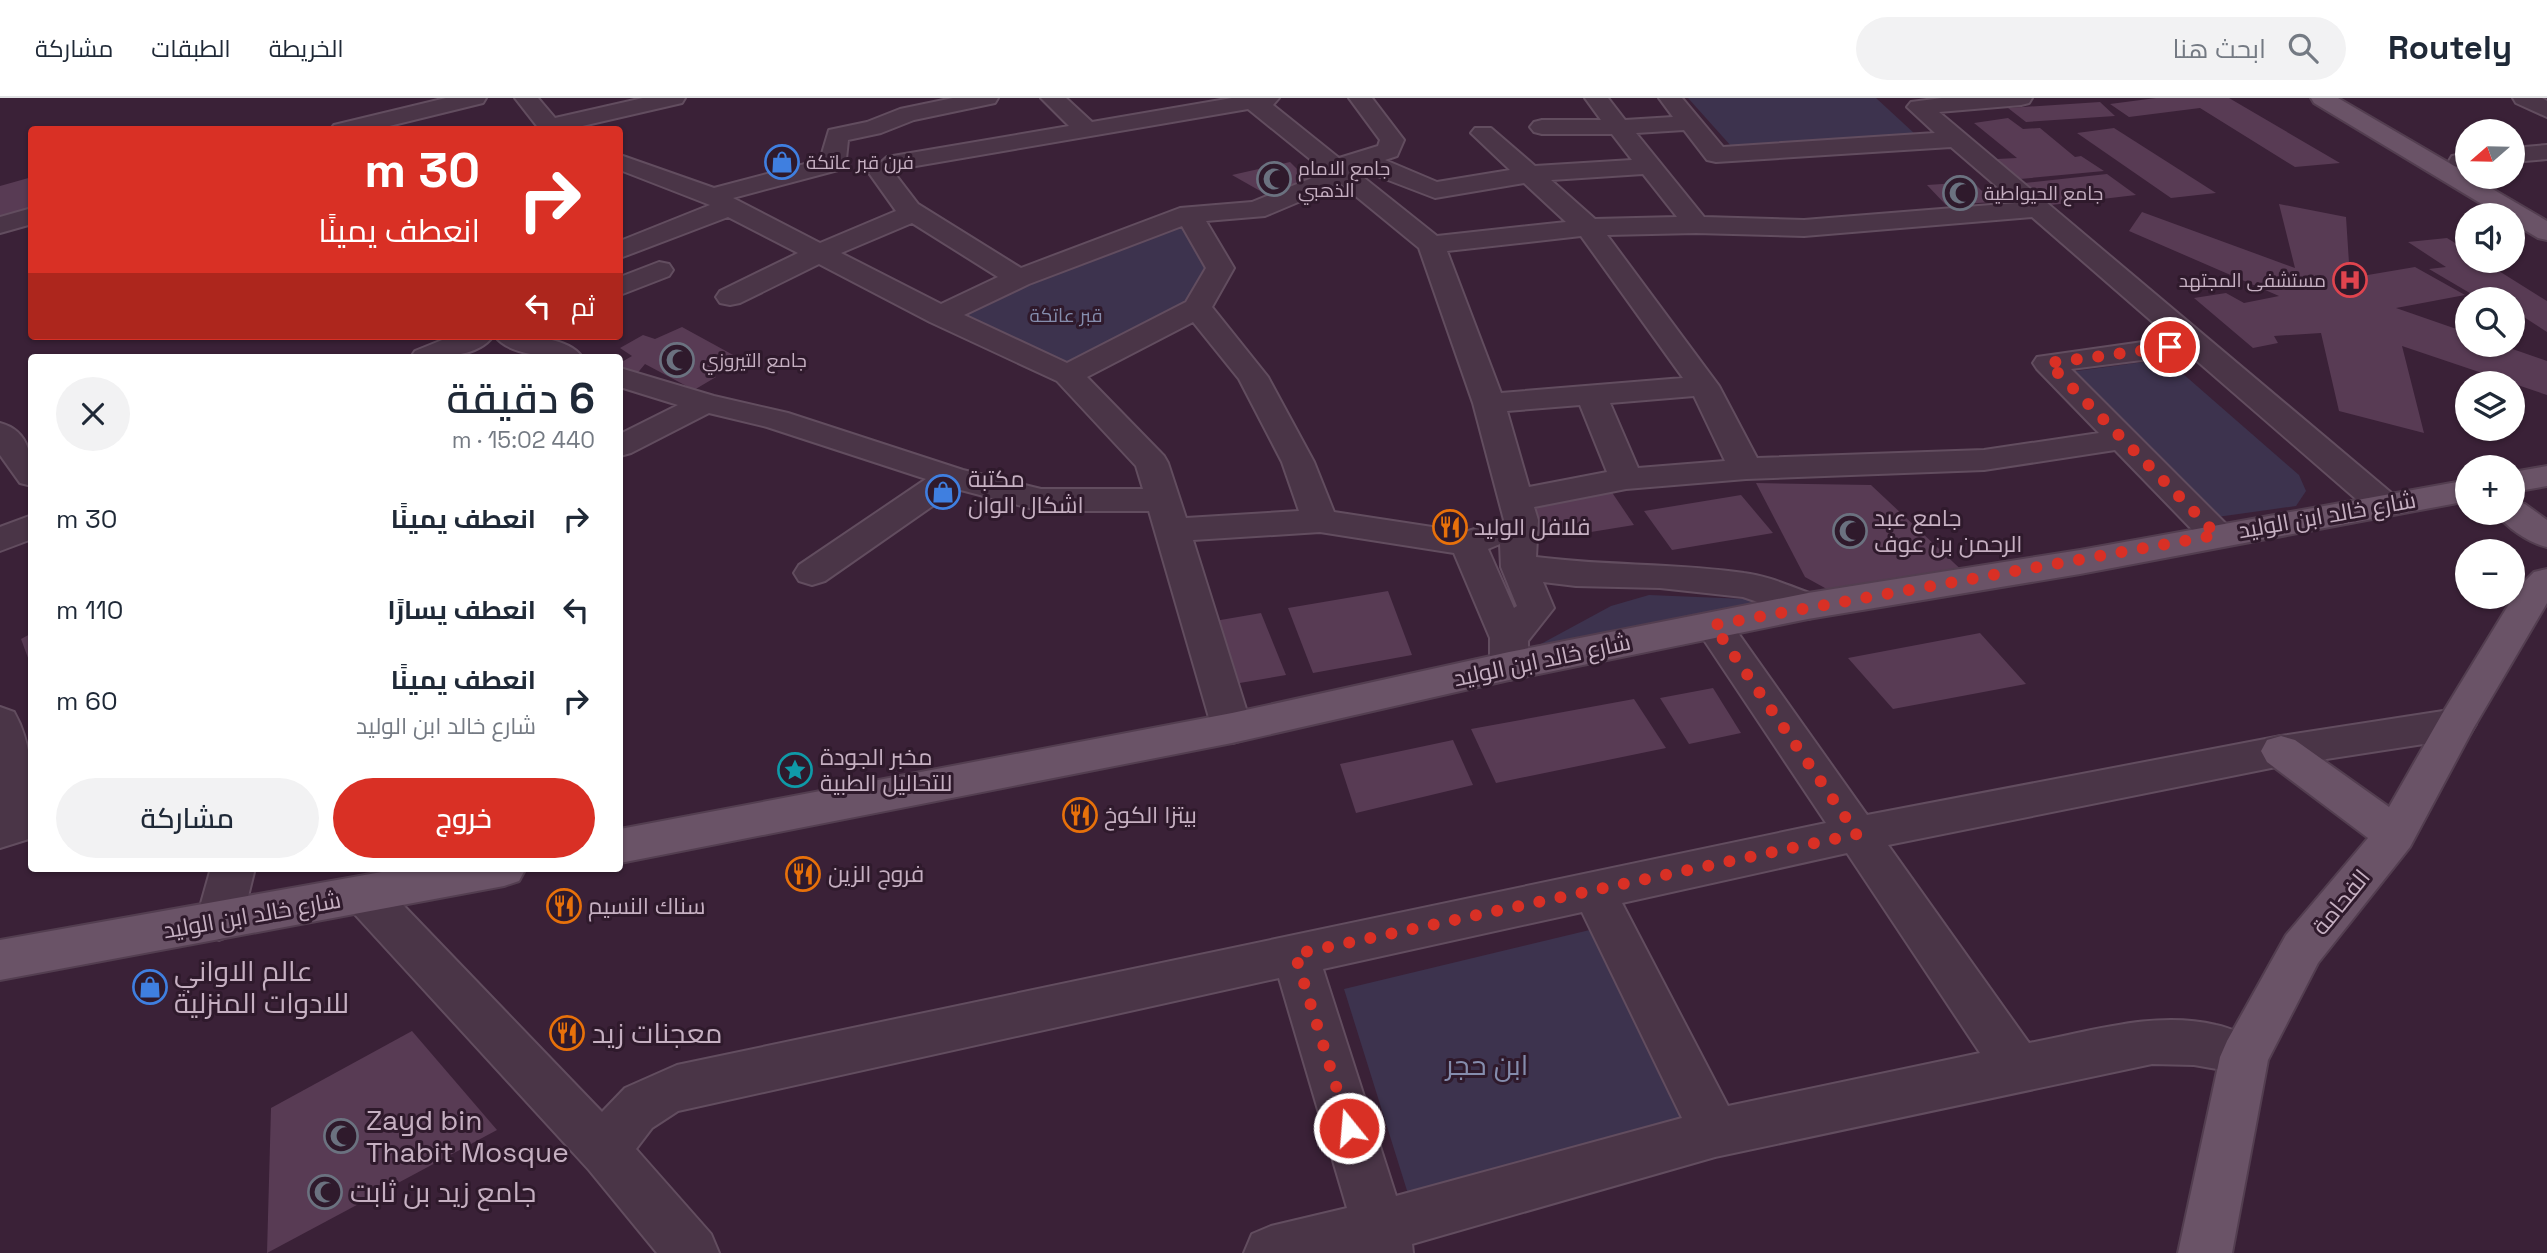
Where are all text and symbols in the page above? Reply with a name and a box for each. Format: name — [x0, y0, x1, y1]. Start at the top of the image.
search box — [1856, 17, 2346, 80]
text: Routely — [2388, 27, 2512, 69]
icon: search — [2284, 29, 2322, 67]
text: ابحث هنا — [2172, 32, 2266, 66]
text: مشاركة — [35, 33, 113, 64]
text: الطبقات — [151, 33, 231, 64]
text: الخريطة — [269, 33, 344, 64]
north arrow — [2455, 119, 2525, 189]
map controls — [2455, 119, 2525, 609]
text: 30 m — [364, 139, 480, 201]
shop icon: فرن قبر عاتكة — [763, 143, 801, 181]
place label: فرن قبر عاتكة — [806, 150, 914, 175]
icon: right — [504, 154, 595, 245]
place label: جامع الامام الذهبي — [1298, 156, 1390, 205]
mosque icon: جامع الامام الذهبي — [1255, 160, 1293, 198]
mosque icon: جامع الحيواطية — [1941, 174, 1979, 212]
place label: جامع الحيواطية — [1984, 181, 2103, 207]
button: sound — [2455, 203, 2525, 273]
text: انعطف يمينًا — [318, 211, 480, 251]
hospital icon: مستشفى المجتهد — [2331, 261, 2369, 299]
place label: مستشفى المجتهد — [2179, 268, 2326, 293]
icon: left — [519, 287, 557, 325]
button: search — [2455, 287, 2525, 357]
text: ثم — [571, 290, 595, 324]
park label: قبر عاتكة — [1029, 303, 1103, 328]
pin — [2140, 317, 2200, 377]
icon: arrive — [2151, 328, 2189, 366]
mosque icon: جامع التيروزي — [658, 341, 696, 379]
place label: جامع التيروزي — [702, 348, 807, 375]
button: layers — [2455, 371, 2525, 441]
text: 6 دقيقة — [447, 372, 595, 425]
button: close — [56, 377, 130, 451]
text: 440 m · 15:02 — [452, 425, 595, 455]
button: + — [2455, 455, 2525, 525]
place label: مكتبة اشكال الوان — [968, 464, 1084, 520]
shop icon: مكتبة اشكال الوان — [924, 473, 962, 511]
street label: شارع خالد ابن الوليد — [2236, 485, 2418, 546]
icon: right — [557, 500, 595, 538]
text: 30 m — [56, 502, 117, 536]
text: انعطف يمينًا — [391, 502, 536, 536]
place label: جامع عبد الرحمن بن عوف — [1874, 503, 2023, 559]
restaurant icon: فلافل الوليد — [1431, 508, 1469, 546]
place label: فلافل الوليد — [1474, 512, 1591, 542]
mosque icon: جامع عبد الرحمن بن عوف — [1831, 512, 1869, 550]
button: − — [2455, 539, 2525, 609]
icon: left — [557, 591, 595, 629]
text: 110 m — [56, 593, 123, 627]
text: انعطف يسارًا — [388, 593, 536, 627]
street label: شارع خالد ابن الوليد — [1451, 627, 1633, 694]
text: انعطف يمينًا — [391, 663, 536, 697]
icon: right — [557, 682, 595, 720]
text: 60 m — [56, 684, 118, 718]
text: شارع خالد ابن الوليد — [356, 711, 536, 741]
place label: مخبر الجودة للتحاليل الطبية — [820, 742, 952, 798]
place icon: مخبر الجودة للتحاليل الطبية — [776, 751, 814, 789]
button: مشاركة — [56, 778, 319, 858]
button: خروج — [333, 778, 595, 858]
restaurant icon: بيتزا الكوخ — [1061, 796, 1099, 834]
place label: بيتزا الكوخ — [1104, 800, 1197, 831]
restaurant icon: فروج الزين — [784, 855, 822, 893]
place label: فروج الزين — [828, 859, 924, 890]
street label: الفحامة — [2305, 863, 2377, 941]
street label: شارع خالد ابن الوليد — [161, 885, 343, 946]
restaurant icon: سناك النسيم — [545, 887, 583, 925]
place label: سناك النسيم — [588, 891, 705, 922]
place label: عالم الاواني للادوات المنزلية — [174, 953, 349, 1021]
shop icon: عالم الاواني للادوات المنزلية — [131, 968, 169, 1006]
restaurant icon: معجنات زيد — [548, 1014, 586, 1052]
place label: معجنات زيد — [592, 1015, 723, 1051]
park label: ابن حجر — [1444, 1047, 1528, 1083]
position arrow — [1312, 1091, 1386, 1165]
place label: Zayd bin Thabit Mosque — [366, 1102, 569, 1170]
mosque icon: Zayd bin Thabit Mosque — [322, 1117, 360, 1155]
mosque icon: جامع زيد بن ثابت — [306, 1173, 344, 1211]
place label: جامع زيد بن ثابت — [350, 1174, 536, 1211]

